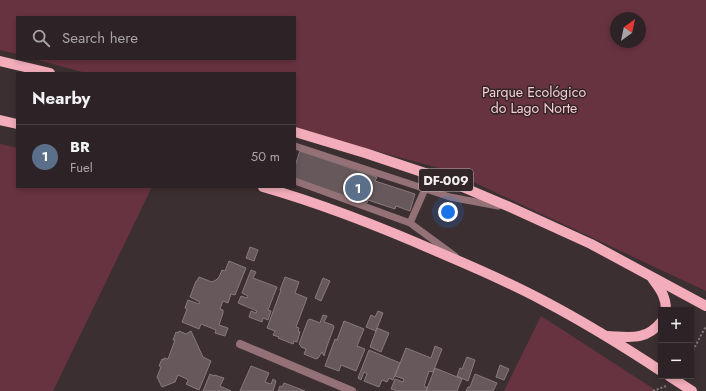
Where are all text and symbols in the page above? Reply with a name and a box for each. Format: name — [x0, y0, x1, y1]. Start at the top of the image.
north arrow — [610, 12, 646, 48]
search box — [16, 16, 296, 60]
icon: search — [30, 27, 52, 49]
text: Search here — [62, 27, 138, 49]
park label: Parque Ecológico do Lago Norte — [482, 82, 586, 118]
text: Nearby — [32, 86, 90, 110]
text: BR — [70, 136, 90, 158]
text: 1 — [42, 147, 48, 166]
text: 50 m — [251, 147, 280, 166]
text: Fuel — [70, 158, 93, 177]
road number: DF-009 — [419, 169, 473, 191]
pin: 1 — [345, 173, 371, 203]
your location — [438, 202, 458, 222]
map controls — [658, 307, 694, 379]
button: + — [658, 307, 694, 343]
button: − — [658, 343, 694, 379]

